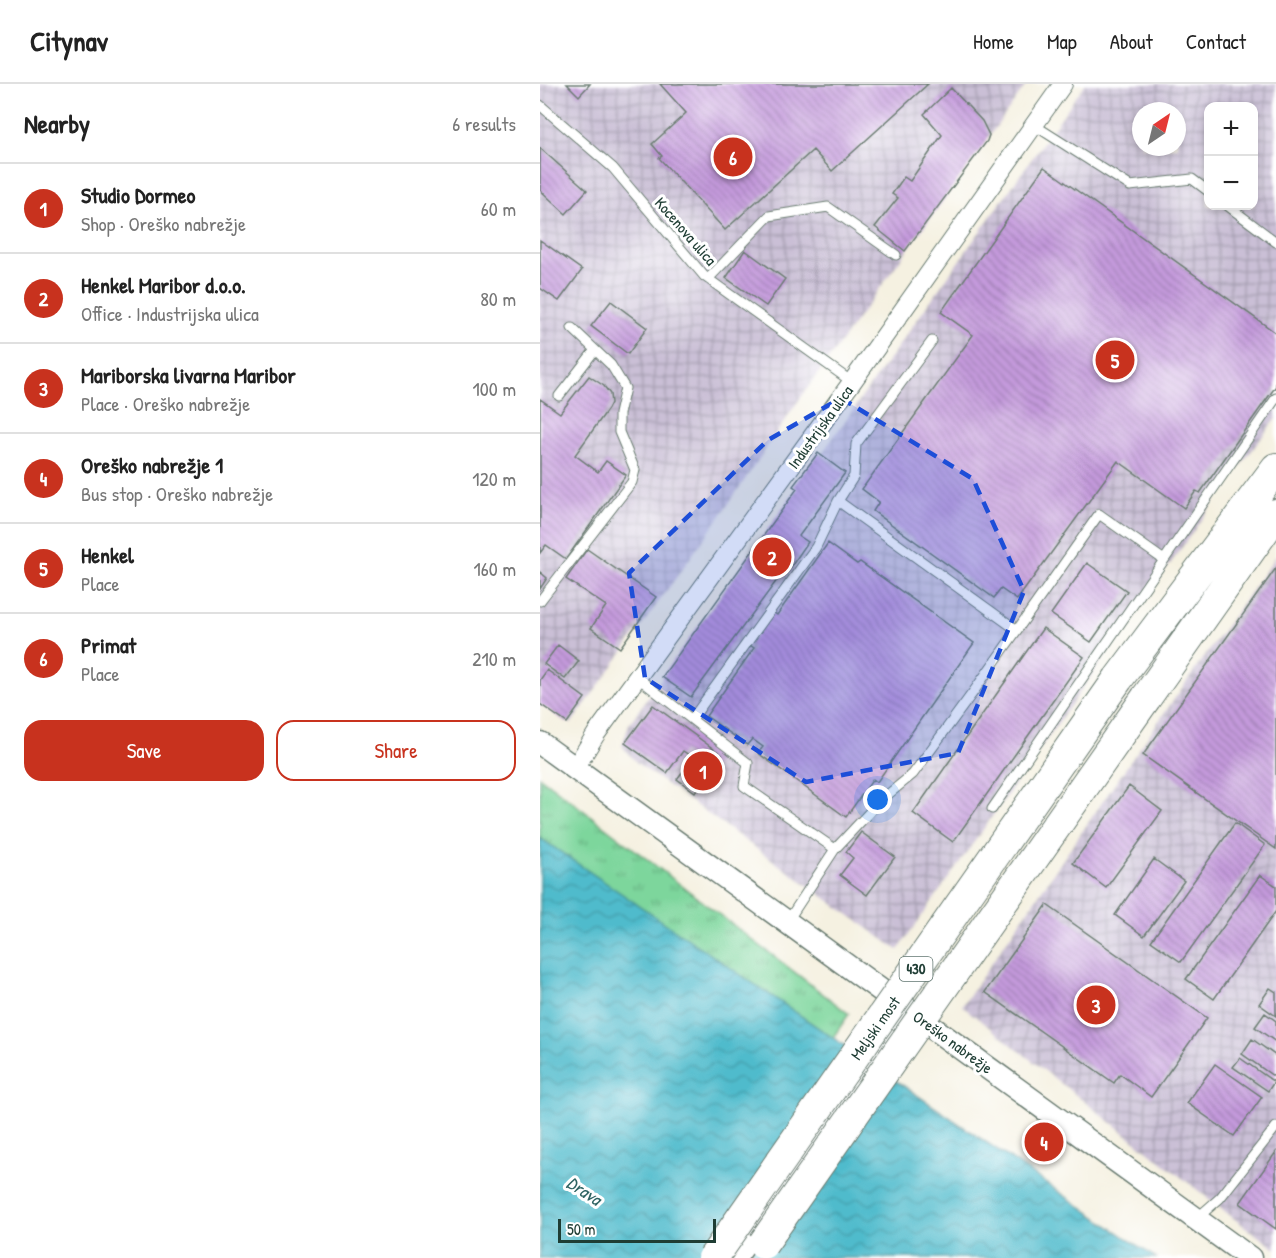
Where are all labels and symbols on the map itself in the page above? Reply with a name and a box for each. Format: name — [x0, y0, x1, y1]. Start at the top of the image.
north arrow — [1132, 102, 1186, 156]
pin: 6 — [714, 134, 752, 180]
street label: Kocenova ulica — [650, 192, 722, 270]
pin: 5 — [1096, 338, 1134, 382]
street label: Industrijska ulica — [782, 381, 858, 473]
pin: 2 — [752, 534, 792, 580]
pin: 1 — [684, 748, 722, 794]
your location — [863, 785, 892, 814]
road number: 430 — [900, 957, 932, 981]
pin: 3 — [1076, 982, 1116, 1028]
street label: Meljski most — [845, 991, 905, 1064]
street label: Oreško nabrežje — [909, 1005, 998, 1079]
pin: 4 — [1024, 1120, 1064, 1164]
water label: Drava — [562, 1170, 608, 1212]
scale bar — [558, 1216, 716, 1244]

